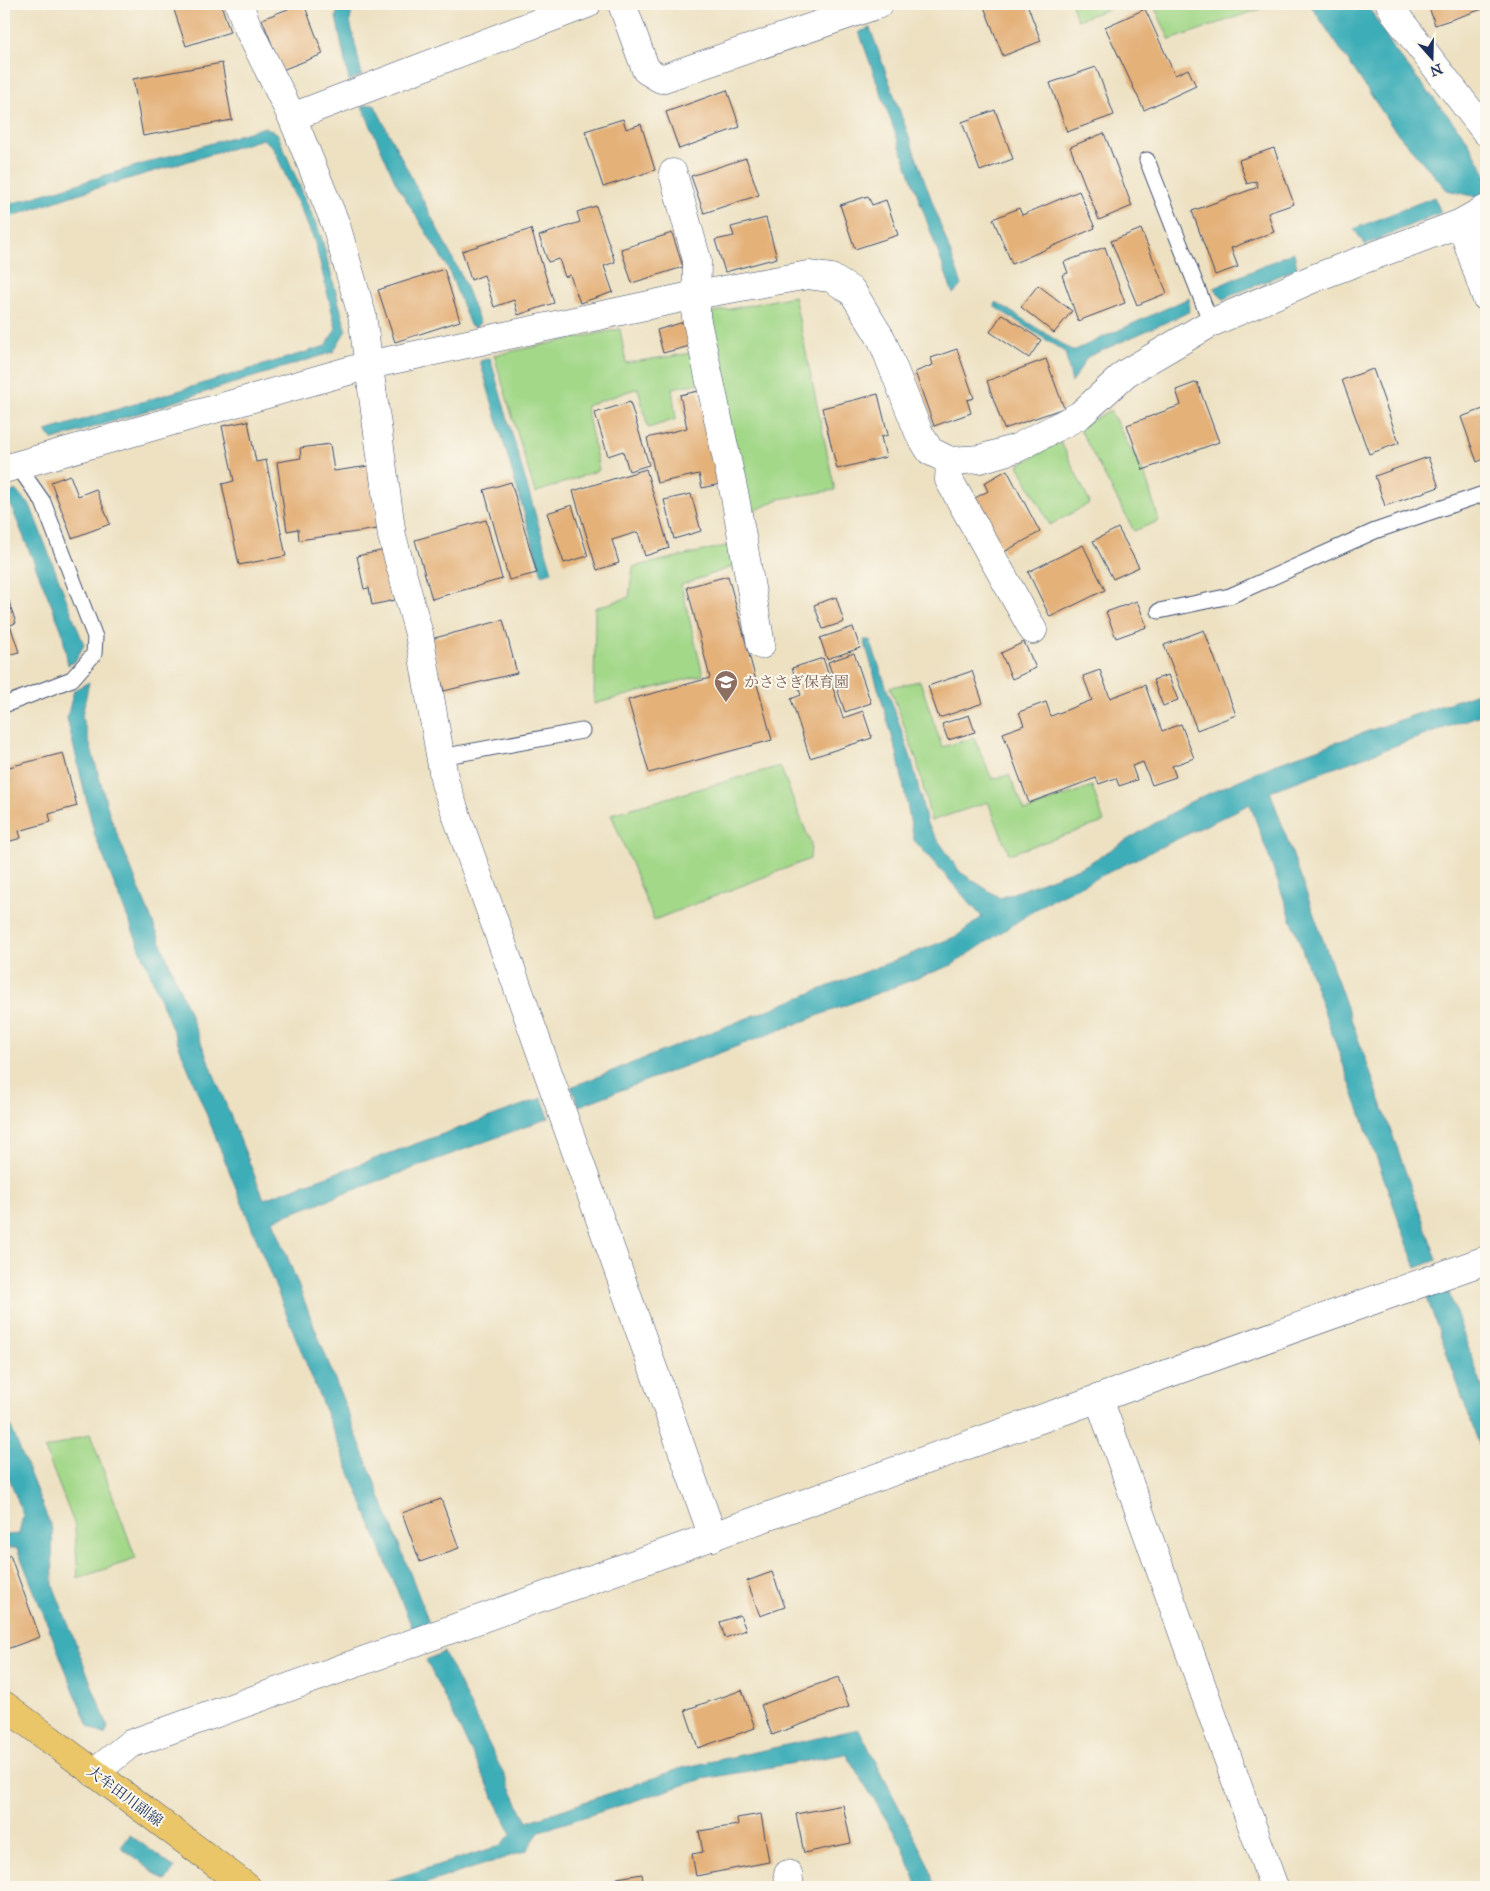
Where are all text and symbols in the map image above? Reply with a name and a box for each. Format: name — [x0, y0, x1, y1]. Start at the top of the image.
north arrow — [1408, 32, 1458, 82]
text: N — [1428, 60, 1445, 80]
school or university icon: かささぎ保育園 — [713, 669, 739, 703]
place label: かささぎ保育園 — [744, 673, 849, 691]
street label: 大牟田川副線 — [84, 1762, 166, 1830]

